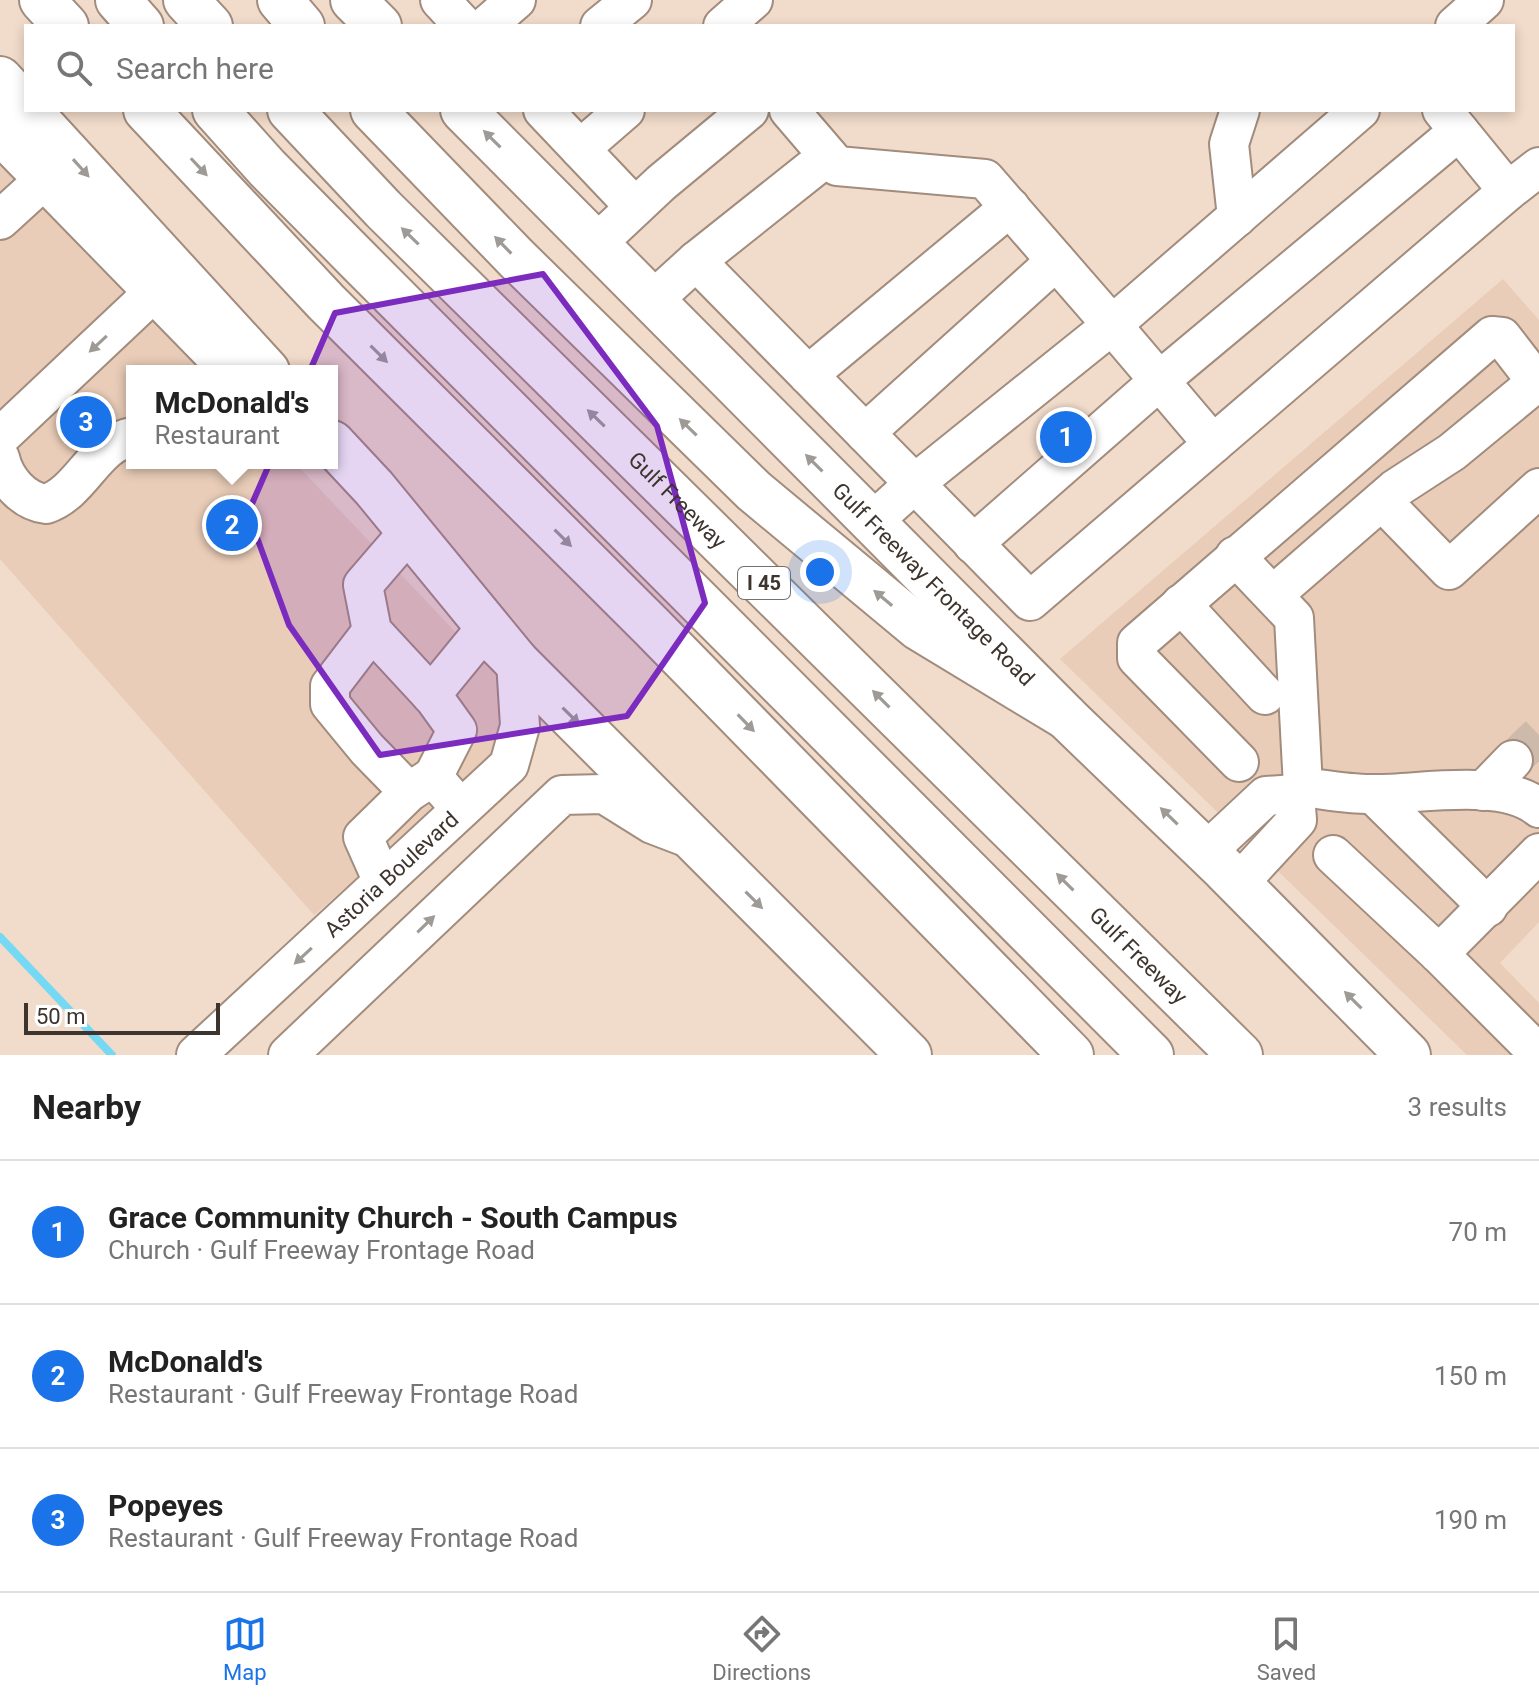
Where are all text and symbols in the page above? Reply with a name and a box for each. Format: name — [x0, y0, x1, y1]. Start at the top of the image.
search box — [24, 24, 1515, 112]
icon: search — [52, 46, 96, 90]
text: Search here — [116, 51, 274, 86]
one-way arrow — [483, 130, 502, 149]
one-way arrow — [189, 157, 208, 176]
one-way arrow — [71, 158, 89, 177]
one-way arrow — [401, 227, 420, 246]
one-way arrow — [494, 236, 512, 255]
one-way arrow — [89, 335, 108, 353]
one-way arrow — [369, 345, 388, 363]
popup — [126, 365, 338, 469]
text: McDonald's — [155, 385, 309, 420]
pin: 3 — [60, 392, 112, 452]
pin: 1 — [1040, 407, 1092, 467]
one-way arrow — [587, 409, 606, 428]
one-way arrow — [679, 418, 698, 436]
text: Restaurant — [155, 420, 280, 450]
street label: Gulf Freeway — [624, 446, 732, 554]
one-way arrow — [805, 454, 823, 473]
street label: Gulf Freeway Frontage Road — [828, 477, 1040, 690]
pin: 2 — [206, 495, 258, 555]
one-way arrow — [553, 528, 572, 547]
your location — [800, 552, 840, 592]
road number: I 45 — [738, 567, 790, 599]
one-way arrow — [874, 590, 894, 607]
one-way arrow — [872, 690, 891, 709]
one-way arrow — [561, 706, 580, 725]
one-way arrow — [736, 713, 755, 732]
street label: Astoria Boulevard — [319, 806, 463, 942]
one-way arrow — [1160, 807, 1179, 826]
one-way arrow — [1056, 873, 1075, 892]
one-way arrow — [744, 890, 763, 909]
street label: Gulf Freeway — [1085, 902, 1193, 1009]
one-way arrow — [416, 915, 435, 934]
one-way arrow — [294, 946, 313, 964]
one-way arrow — [1344, 991, 1363, 1010]
scale bar — [24, 999, 220, 1035]
text: 50 m — [36, 1004, 85, 1029]
text: Nearby — [32, 1087, 141, 1127]
text: 3 results — [1408, 1092, 1507, 1122]
text: Grace Community Church - South Campus — [108, 1200, 678, 1235]
text: 1 — [51, 1217, 65, 1247]
text: 70 m — [1449, 1217, 1507, 1247]
text: Church · Gulf Freeway Frontage Road — [108, 1235, 535, 1265]
text: McDonald's — [108, 1344, 263, 1379]
text: 2 — [51, 1361, 65, 1391]
text: 150 m — [1434, 1361, 1507, 1391]
text: Restaurant · Gulf Freeway Frontage Road — [108, 1379, 578, 1409]
text: Popeyes — [108, 1488, 224, 1523]
text: 3 — [51, 1505, 65, 1535]
text: 190 m — [1434, 1505, 1507, 1535]
text: Restaurant · Gulf Freeway Frontage Road — [108, 1523, 578, 1553]
tab: Map — [223, 1612, 267, 1685]
tab: Directions — [712, 1612, 811, 1685]
tab: Saved — [1257, 1612, 1316, 1685]

